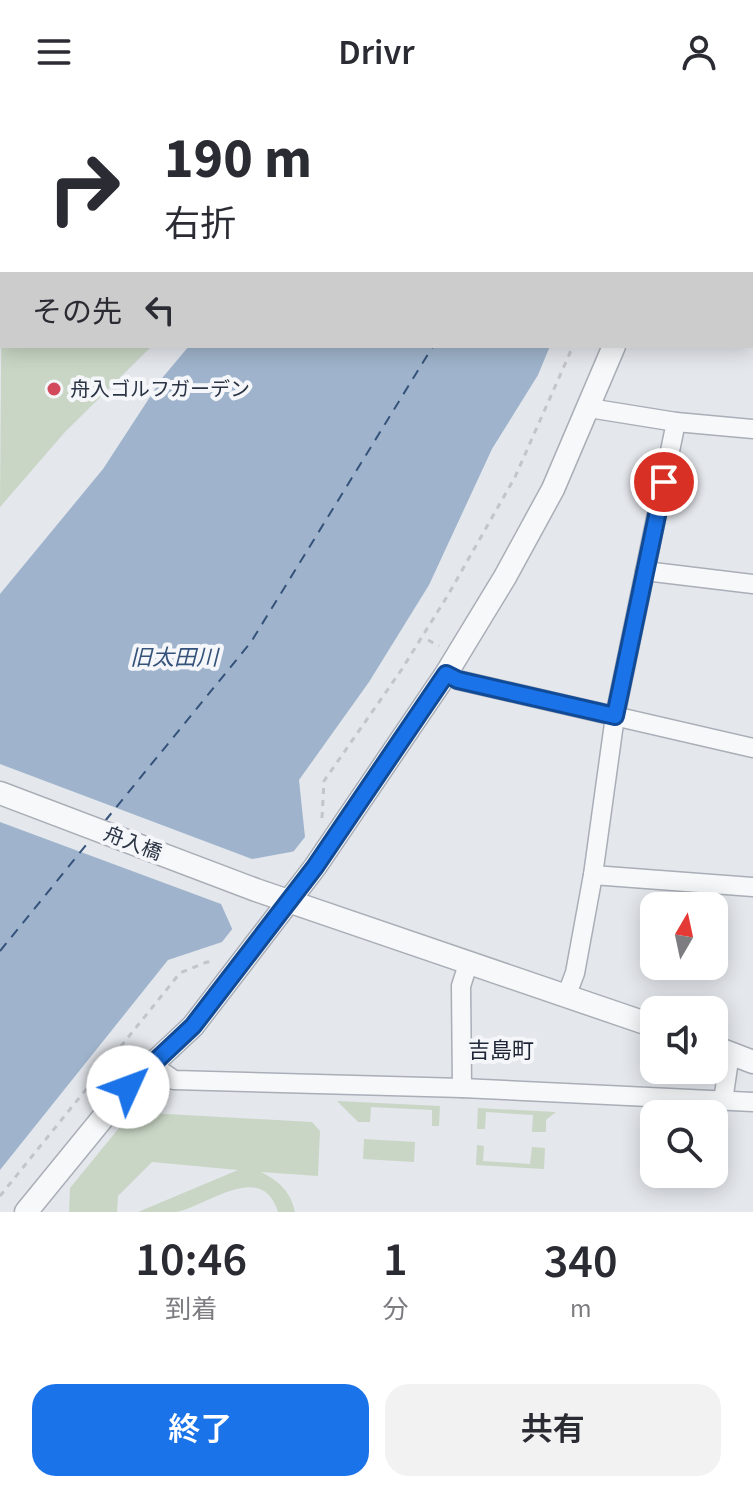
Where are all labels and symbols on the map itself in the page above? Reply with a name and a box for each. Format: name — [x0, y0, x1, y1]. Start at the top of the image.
place label: 舟入ゴルフガーデン — [70, 376, 250, 404]
marker: 舟入ゴルフガーデン — [45, 380, 63, 398]
pin — [630, 448, 698, 516]
water label: 旧太田川 — [130, 642, 220, 674]
street label: 舟入橋 — [100, 820, 166, 868]
north arrow — [640, 892, 728, 980]
district label: 吉島町 — [468, 1035, 534, 1067]
position arrow — [86, 1045, 170, 1129]

